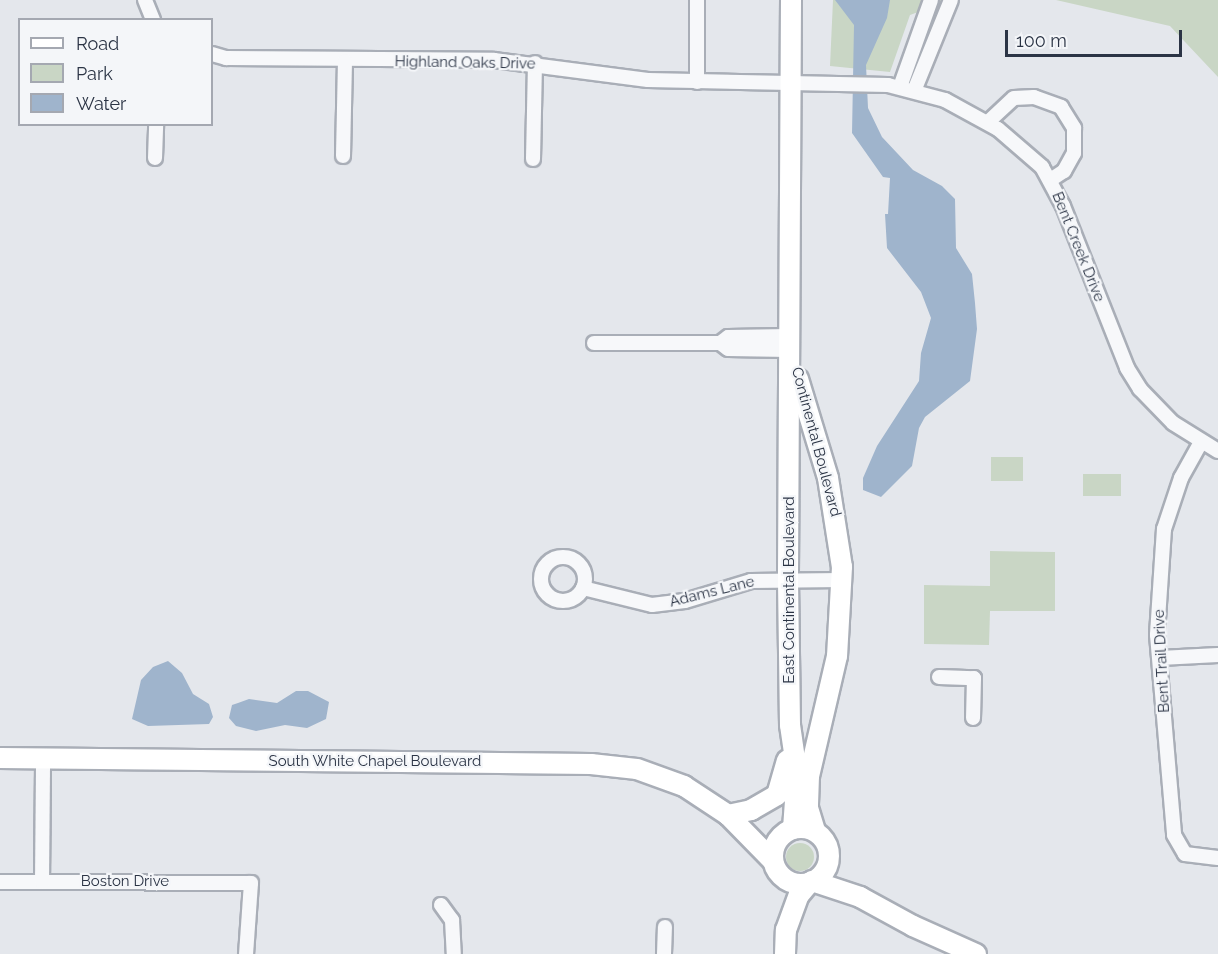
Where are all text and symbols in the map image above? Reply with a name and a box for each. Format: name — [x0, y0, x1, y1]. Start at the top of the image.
legend — [18, 18, 213, 126]
scale bar — [1008, 18, 1185, 56]
text: 100 m — [1016, 30, 1067, 51]
text: Road — [76, 33, 119, 54]
street label: Highland Oaks Drive — [395, 53, 535, 73]
text: Park — [76, 63, 113, 84]
text: Water — [76, 93, 126, 114]
street label: Bent Creek Drive — [1048, 189, 1108, 305]
street label: Continental Boulevard — [787, 365, 845, 519]
street label: East Continental Boulevard — [781, 496, 799, 684]
street label: Adams Lane — [668, 573, 756, 611]
street label: Bent Trail Drive — [1150, 608, 1174, 714]
street label: South White Chapel Boulevard — [268, 753, 482, 771]
street label: Boston Drive — [81, 873, 169, 891]

